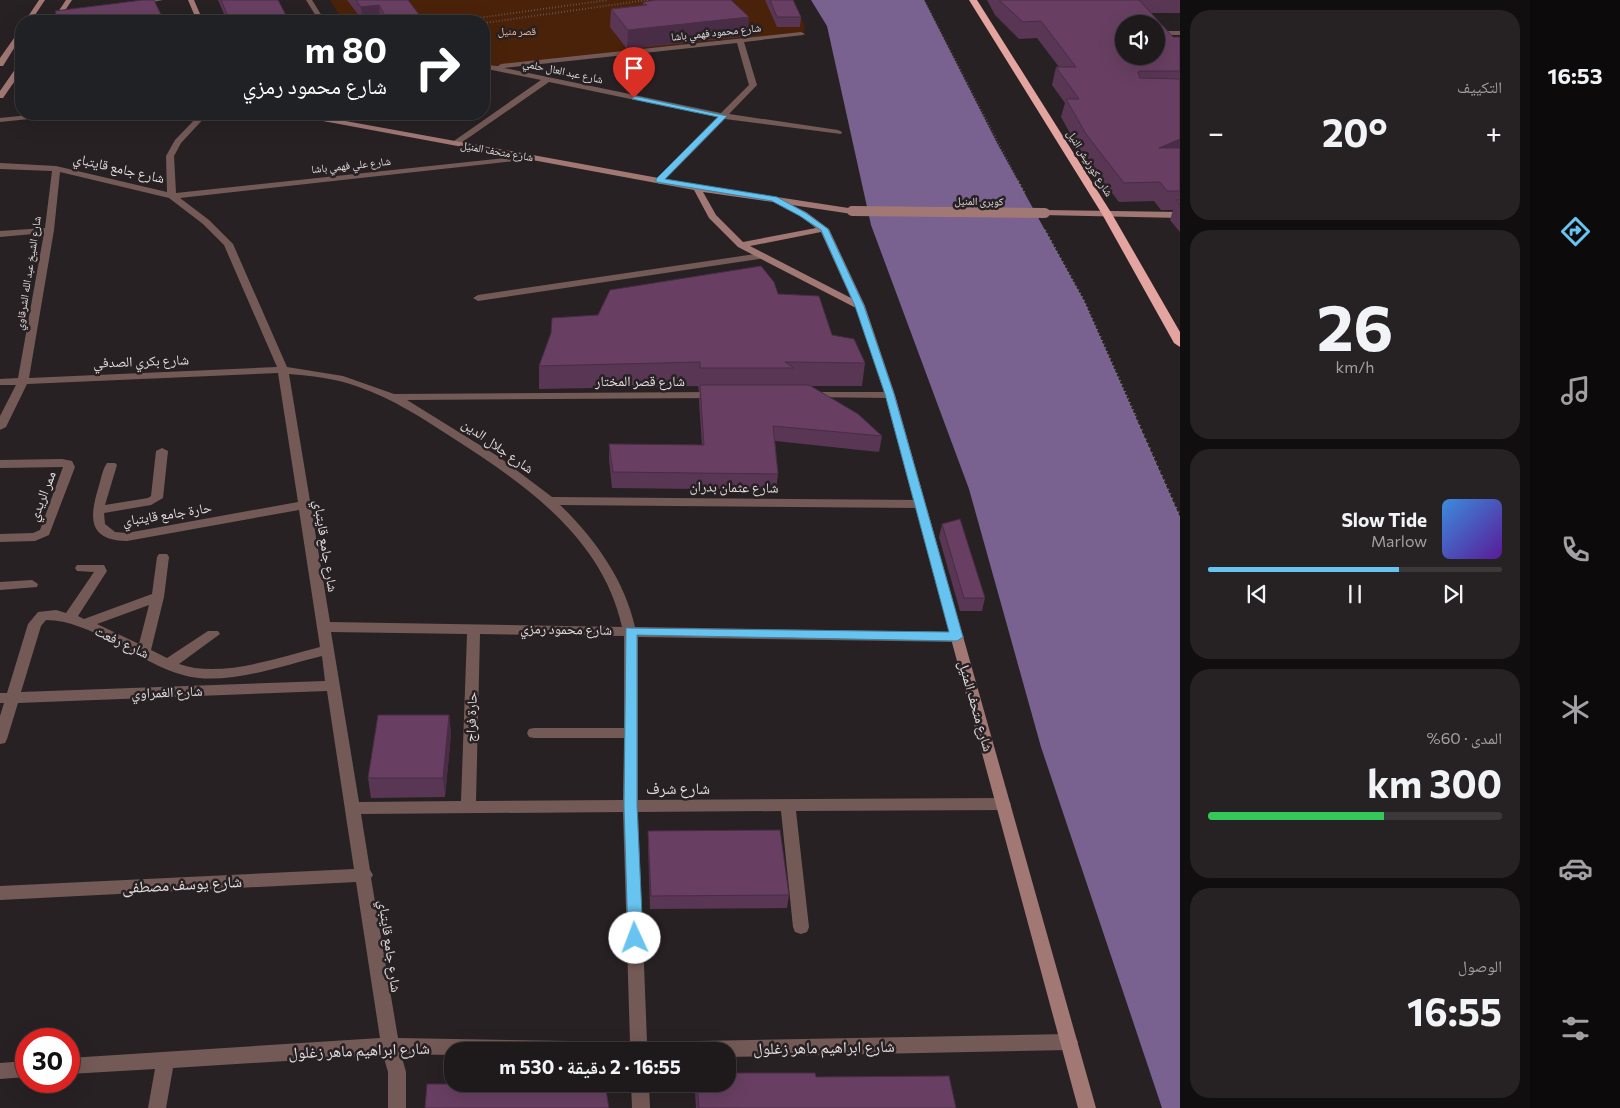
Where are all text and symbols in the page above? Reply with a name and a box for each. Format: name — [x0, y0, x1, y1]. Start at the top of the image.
map controls — [1115, 15, 1165, 65]
button: sound — [1115, 15, 1165, 65]
street label: شارع محمود فهمي باشا — [670, 20, 762, 45]
park label: قصر منيل — [498, 24, 537, 38]
text: 80 m — [305, 27, 387, 70]
icon: right — [405, 35, 470, 100]
pin — [613, 47, 655, 98]
icon: arrive — [620, 54, 648, 82]
street label: شارع عبد العال حلمي — [521, 56, 604, 88]
text: 16:53 — [1548, 62, 1603, 89]
text: شارع محمود رمزي — [243, 72, 387, 99]
text: التكييف — [1457, 77, 1502, 96]
text: 20° — [1322, 108, 1388, 155]
text: − — [1208, 115, 1224, 149]
text: + — [1486, 115, 1502, 149]
street label: شارع كورنيش النيل — [1064, 127, 1116, 199]
street label: شارع متحف المنيل — [460, 138, 534, 164]
street label: شارع جامع قايتباي — [71, 149, 166, 190]
street label: شارع علي فهمي باشا — [311, 154, 392, 178]
street label: كوبرى المنيل — [954, 194, 1004, 208]
icon: directions — [1558, 214, 1593, 249]
street label: شارع الشيخ عبد الله الشرقاوي — [12, 215, 46, 331]
text: 26 — [1317, 285, 1393, 364]
street label: شارع بكري الصدفي — [93, 350, 189, 374]
text: km/h — [1336, 357, 1374, 376]
street label: شارع قصر المختار — [594, 372, 685, 391]
icon: music — [1558, 373, 1593, 408]
street label: شارع جلال الدين — [458, 415, 537, 478]
street label: ممر الريدي — [24, 468, 62, 525]
street label: شارع عثمان بدران — [689, 477, 779, 498]
street label: حارة جامع قايتباي — [121, 498, 213, 532]
street label: شارع جامع قايتباي — [307, 499, 342, 594]
text: Slow Tide — [1341, 508, 1427, 531]
text: Marlow — [1371, 531, 1427, 550]
icon: phone — [1558, 532, 1593, 567]
icon: previous — [1243, 580, 1271, 608]
icon: pause — [1341, 580, 1369, 608]
icon: next — [1439, 580, 1467, 608]
street label: شارع محمود رمزي — [520, 619, 612, 641]
street label: شارع رفعت — [92, 622, 152, 663]
street label: شارع متحف المنيل — [953, 659, 998, 754]
street label: شارع الغمراوي — [131, 682, 203, 705]
street label: حارة فراج — [461, 692, 482, 742]
icon: climate — [1558, 692, 1593, 727]
text: المدى · 60% — [1427, 728, 1502, 747]
text: 300 km — [1367, 759, 1502, 806]
street label: شارع شرف — [646, 778, 710, 799]
icon: car — [1558, 851, 1593, 886]
street label: شارع يوسف مصطفى — [121, 871, 243, 898]
street label: شارع جامع قايتباي — [372, 899, 405, 994]
position arrow — [608, 911, 660, 963]
text: الوصول — [1458, 956, 1502, 975]
text: 16:55 — [1407, 987, 1502, 1034]
icon: filters — [1558, 1011, 1593, 1046]
speed limit sign: 30 — [15, 1028, 80, 1093]
street label: شارع ابراهيم ماهر زغلول — [753, 1036, 895, 1059]
street label: شارع ابراهيم ماهر زغلول — [288, 1038, 430, 1063]
text: 16:55 · 2 دقيقة · 530 m — [499, 1055, 681, 1078]

